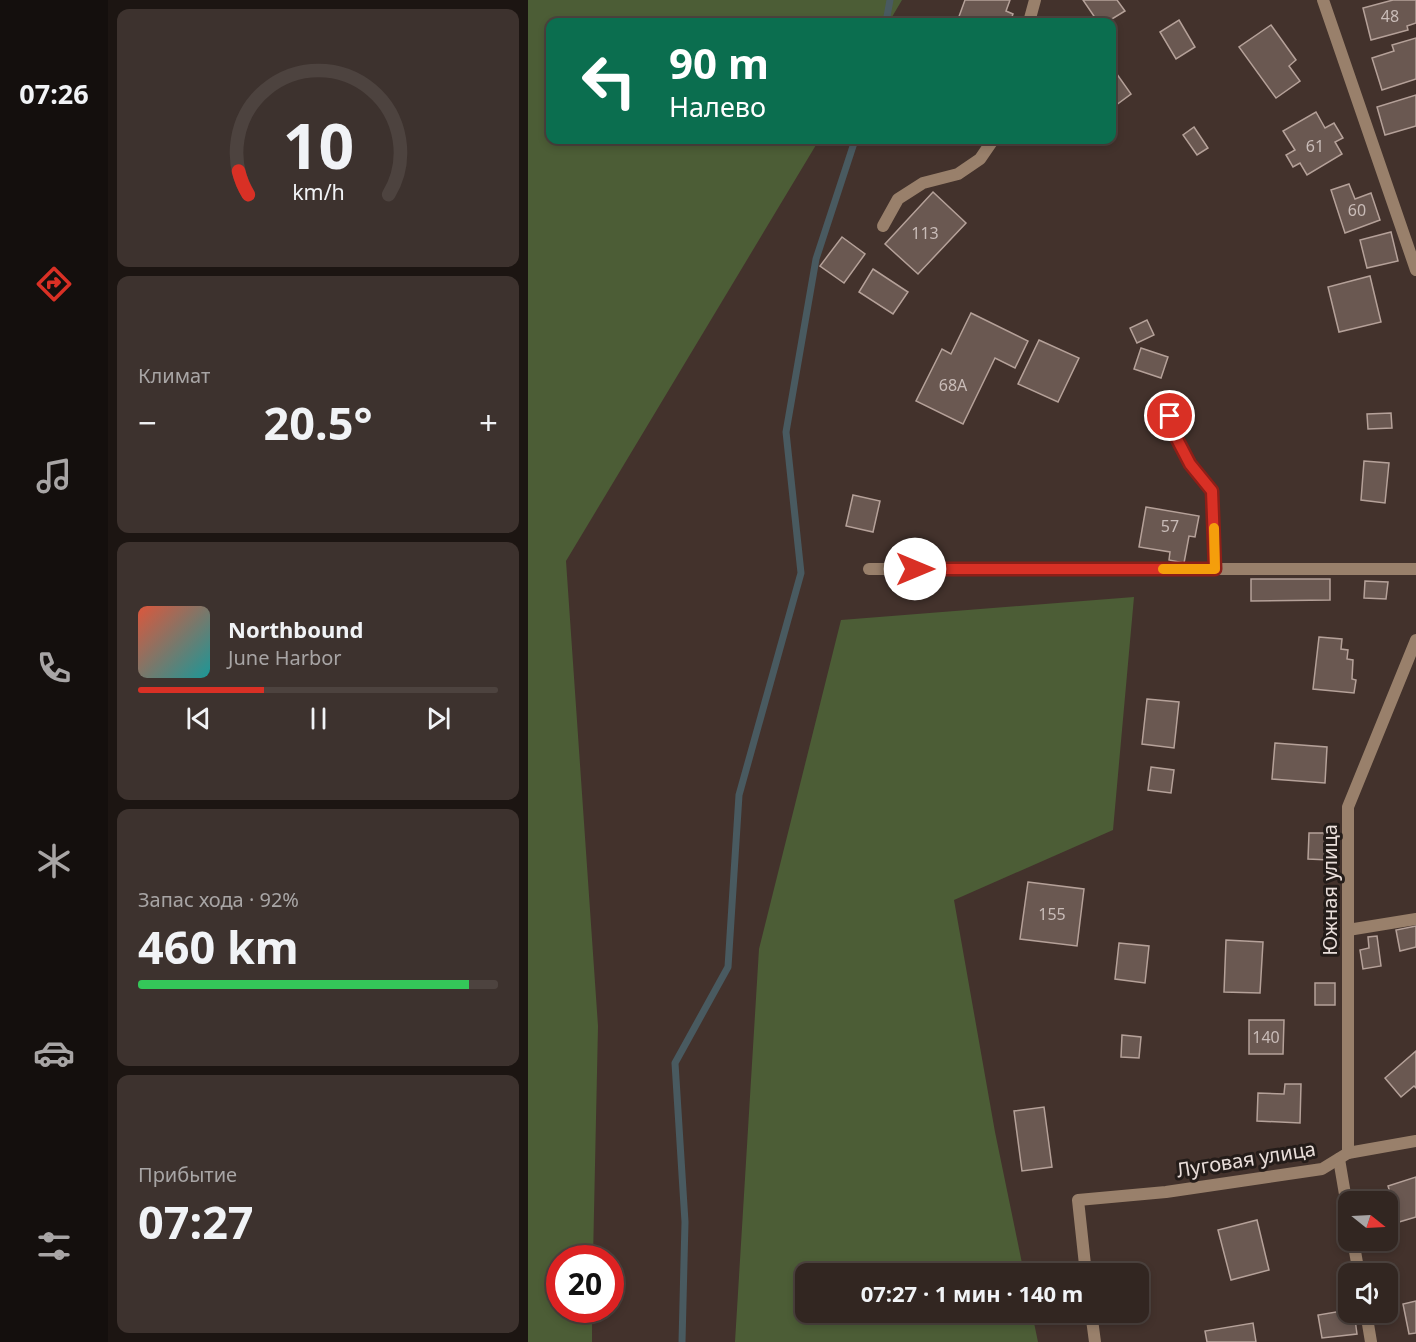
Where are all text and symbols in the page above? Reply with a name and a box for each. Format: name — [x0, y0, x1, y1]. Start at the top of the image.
house number: 48 — [1381, 5, 1399, 27]
text: 90 m — [669, 34, 769, 91]
icon: left — [570, 42, 648, 120]
text: 07:26 — [19, 75, 89, 112]
text: Налево — [669, 88, 766, 125]
text: 10 — [282, 102, 354, 187]
house number: 61 — [1306, 135, 1324, 157]
text: km/h — [292, 177, 344, 206]
house number: 60 — [1348, 199, 1366, 221]
house number: 113 — [911, 222, 939, 244]
icon: directions — [33, 263, 75, 305]
text: Климат — [138, 362, 210, 389]
house number: 68А — [939, 374, 968, 396]
pin — [1144, 390, 1195, 441]
text: 20.5° — [264, 392, 372, 453]
icon: arrive — [1153, 399, 1186, 432]
text: − — [138, 400, 157, 445]
text: + — [479, 400, 498, 445]
icon: music — [33, 455, 75, 497]
house number: 57 — [1161, 515, 1179, 537]
position arrow — [883, 537, 947, 601]
text: Northbound — [228, 614, 363, 644]
text: June Harbor — [228, 644, 342, 671]
icon: phone — [33, 647, 75, 689]
icon: previous — [182, 702, 215, 735]
icon: pause — [302, 702, 335, 735]
icon: next — [422, 702, 455, 735]
street label: Южная улица — [1316, 824, 1343, 956]
icon: climate — [33, 840, 75, 882]
text: Запас хода · 92% — [138, 886, 299, 913]
house number: 155 — [1038, 903, 1066, 925]
text: 460 km — [138, 916, 299, 977]
house number: 140 — [1252, 1026, 1280, 1048]
icon: car — [33, 1032, 75, 1074]
street label: Луговая улица — [1175, 1135, 1317, 1183]
text: Прибытие — [138, 1161, 237, 1188]
text: 07:27 — [138, 1191, 254, 1252]
north arrow — [1338, 1191, 1398, 1251]
map controls — [1338, 1191, 1398, 1323]
icon: filters — [33, 1225, 75, 1267]
speed limit sign: 20 — [546, 1245, 624, 1323]
button: sound — [1338, 1263, 1398, 1323]
text: 07:27 · 1 мин · 140 m — [861, 1278, 1083, 1308]

